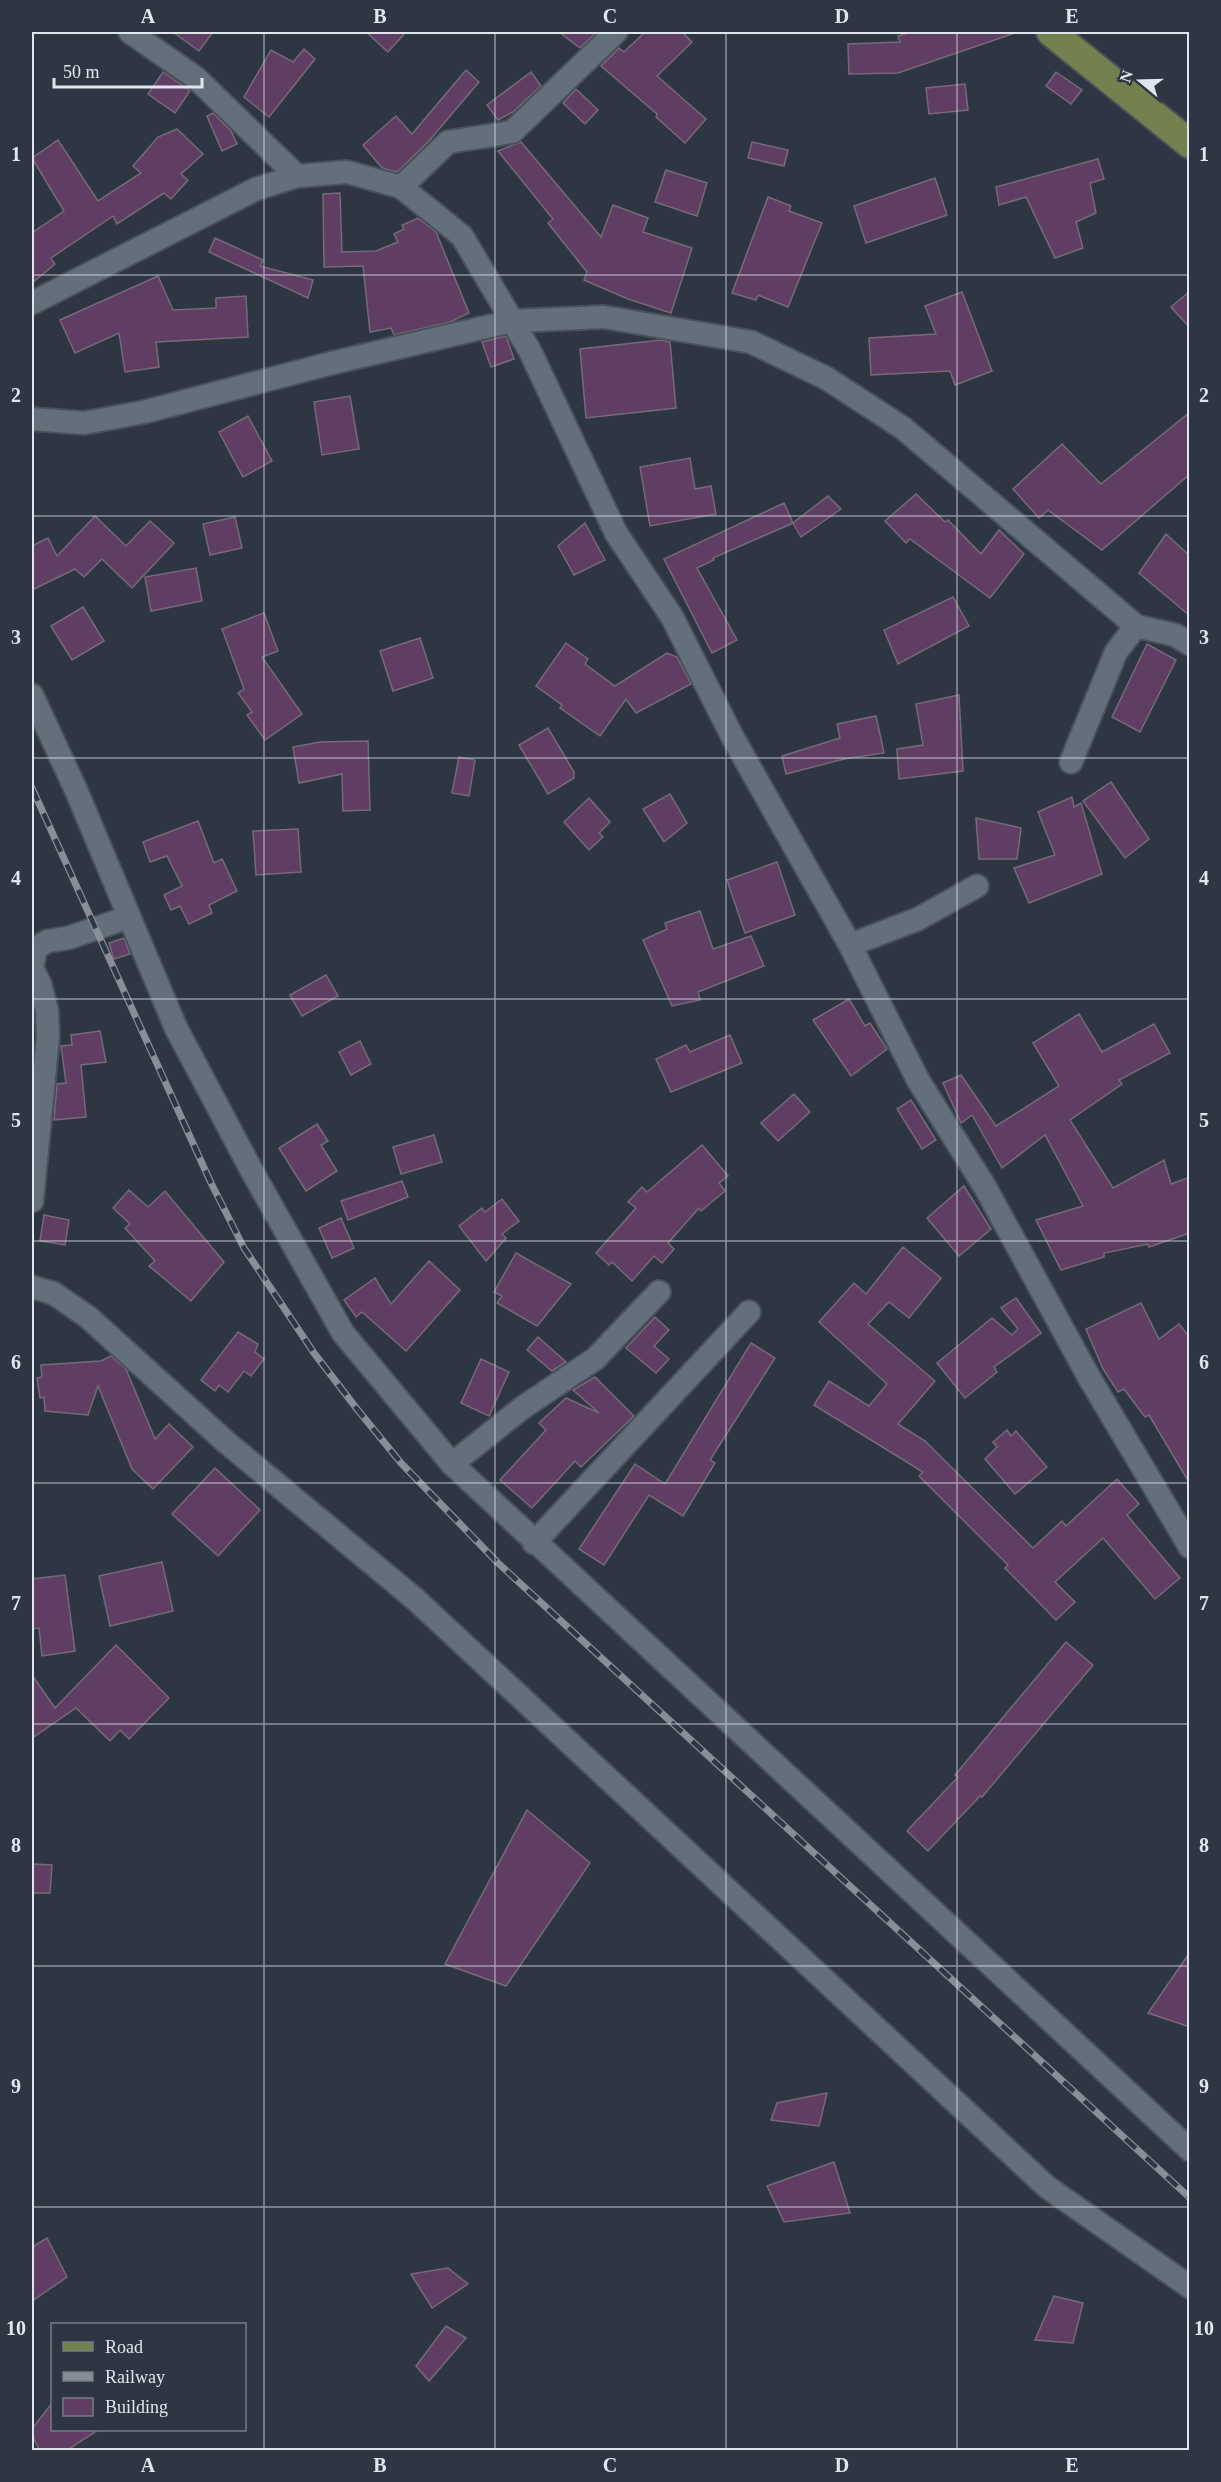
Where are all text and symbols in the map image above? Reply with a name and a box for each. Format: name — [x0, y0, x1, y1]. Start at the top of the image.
text: A — [141, 5, 156, 27]
text: B — [373, 5, 387, 27]
text: C — [603, 5, 617, 27]
text: D — [835, 5, 849, 27]
text: E — [1065, 5, 1079, 27]
scale bar — [54, 51, 202, 89]
north arrow — [1110, 51, 1170, 111]
text: 50 m — [63, 62, 100, 82]
text: N — [1116, 68, 1136, 85]
text: 1 — [11, 143, 21, 165]
text: 1 — [1199, 143, 1209, 165]
text: 2 — [11, 384, 21, 406]
text: 2 — [1199, 384, 1209, 406]
text: 3 — [11, 626, 21, 648]
text: 3 — [1199, 626, 1209, 648]
text: 4 — [11, 867, 21, 889]
text: 4 — [1199, 867, 1209, 889]
text: 5 — [11, 1109, 21, 1131]
text: 5 — [1199, 1109, 1209, 1131]
text: 6 — [11, 1351, 21, 1373]
text: 6 — [1199, 1351, 1209, 1373]
text: 7 — [11, 1592, 21, 1614]
text: 7 — [1199, 1592, 1209, 1614]
text: 8 — [11, 1834, 21, 1856]
text: 8 — [1199, 1834, 1209, 1856]
text: 9 — [11, 2075, 21, 2097]
text: 9 — [1199, 2075, 1209, 2097]
text: 10 — [6, 2317, 26, 2339]
text: 10 — [1194, 2317, 1214, 2339]
legend — [51, 2323, 246, 2431]
text: Road — [105, 2337, 143, 2357]
text: Railway — [105, 2367, 165, 2387]
text: Building — [105, 2397, 168, 2417]
text: A — [141, 2454, 156, 2476]
text: B — [373, 2454, 387, 2476]
text: C — [603, 2454, 617, 2476]
text: D — [835, 2454, 849, 2476]
text: E — [1065, 2454, 1079, 2476]

